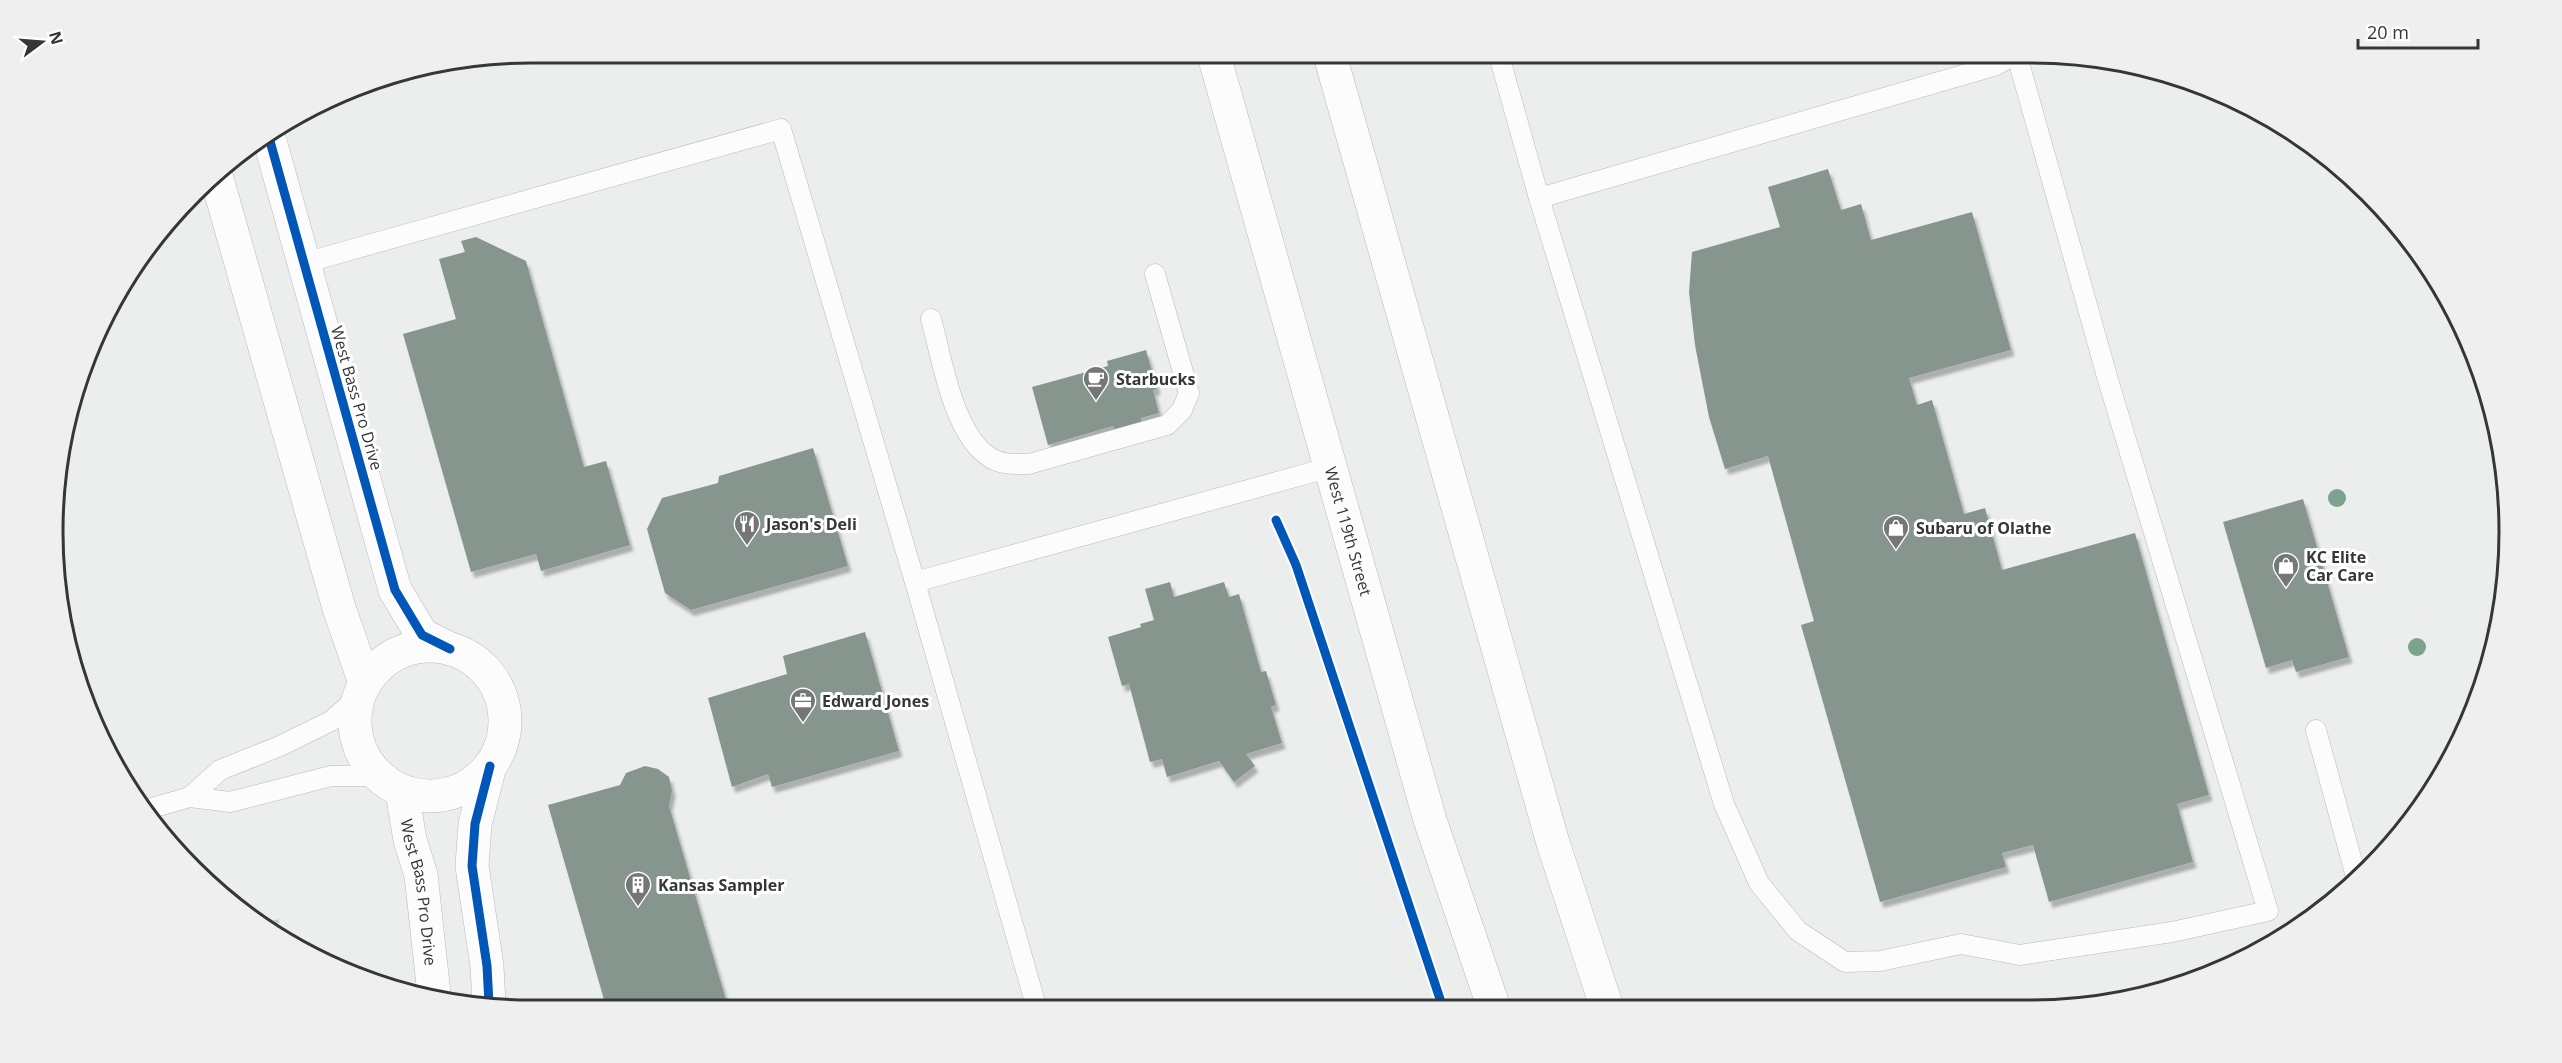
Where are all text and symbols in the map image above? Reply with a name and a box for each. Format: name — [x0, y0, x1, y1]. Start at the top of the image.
north arrow — [12, 12, 72, 72]
scale bar — [2358, 12, 2478, 50]
text: 20 m — [2367, 20, 2409, 44]
text: N — [44, 29, 69, 47]
street label: West Bass Pro Drive — [326, 323, 388, 473]
cafe icon: Starbucks — [1081, 364, 1111, 402]
place label: Starbucks — [1116, 368, 1195, 390]
street label: West 119th Street — [1320, 464, 1377, 599]
restaurant icon: Jason's Deli — [732, 509, 762, 547]
place label: Jason's Deli — [764, 513, 857, 535]
shop icon: Subaru of Olathe — [1881, 513, 1911, 551]
place label: Subaru of Olathe — [1916, 517, 2052, 539]
place label: KC Elite Car Care — [2306, 546, 2374, 586]
shop icon: KC Elite Car Care — [2271, 551, 2301, 589]
office icon: Edward Jones — [788, 686, 818, 724]
place label: Edward Jones — [822, 690, 929, 712]
street label: West Bass Pro Drive — [396, 817, 442, 967]
building icon: Kansas Sampler — [623, 870, 653, 908]
place label: Kansas Sampler — [658, 874, 784, 896]

